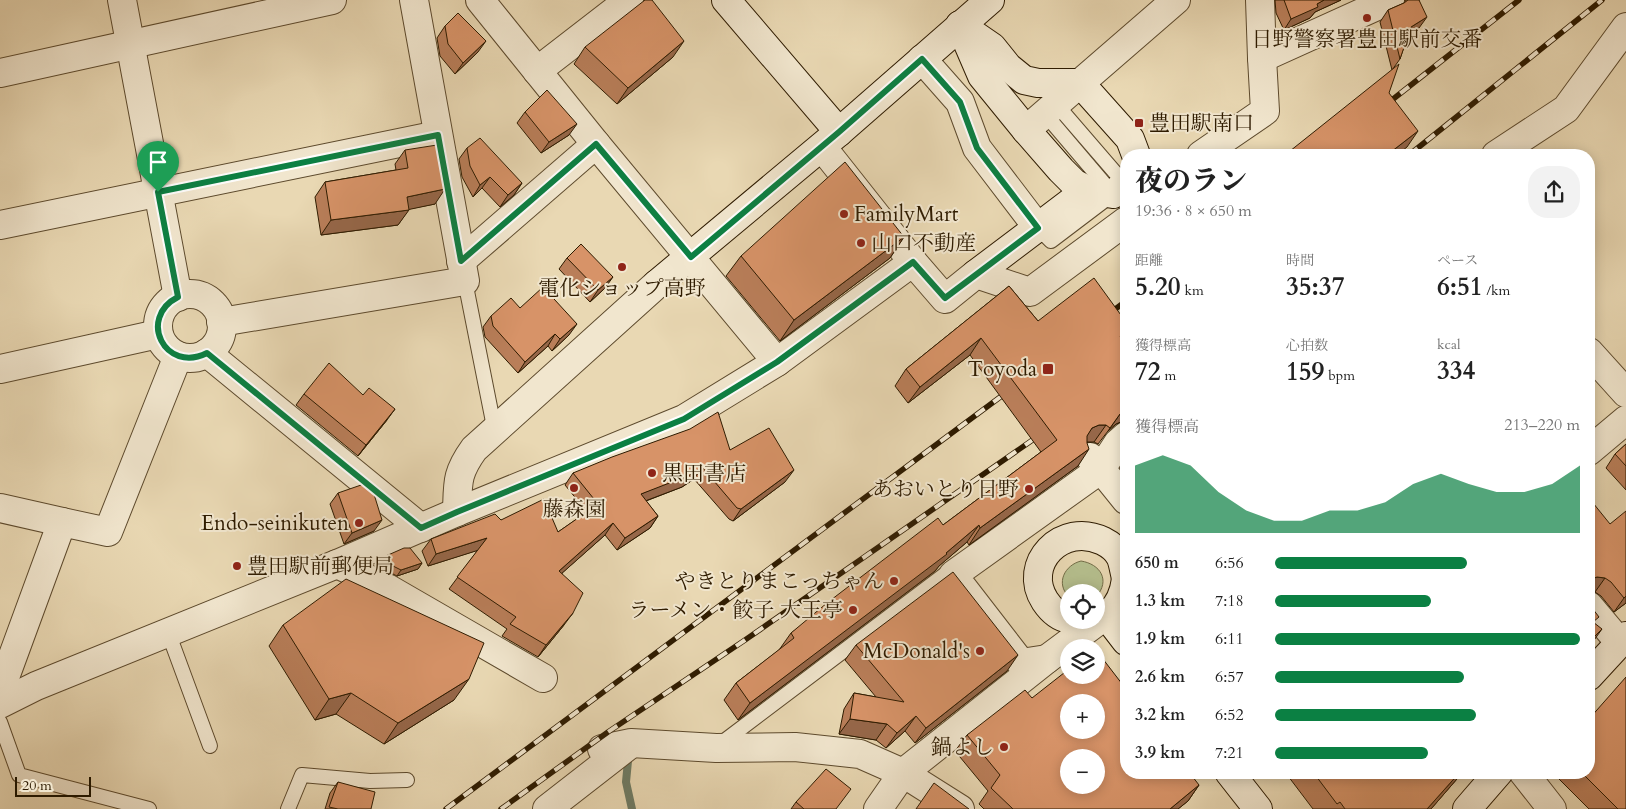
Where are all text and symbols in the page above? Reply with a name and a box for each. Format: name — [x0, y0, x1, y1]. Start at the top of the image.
marker: 日野警察署豊田駅前交番 — [1361, 12, 1373, 24]
place label: 日野警察署豊田駅前交番 — [1252, 25, 1483, 54]
place label: 豊田駅南口 — [1149, 109, 1254, 138]
marker: 豊田駅南口 — [1133, 117, 1145, 129]
pin — [137, 141, 179, 192]
icon: arrive — [144, 148, 172, 176]
text: 夜のラン — [1135, 162, 1247, 200]
button: share — [1528, 166, 1580, 218]
place label: FamilyMart — [854, 200, 959, 229]
text: 19:36 · 8 × 650 m — [1135, 200, 1252, 222]
marker: FamilyMart — [838, 208, 850, 220]
place label: 山口不動産 — [871, 229, 976, 258]
marker: 山口不動産 — [855, 237, 867, 249]
text: 距離 — [1135, 251, 1163, 270]
text: 時間 — [1286, 251, 1314, 270]
text: ペース — [1437, 251, 1478, 270]
marker: 電化ショップ高野 — [616, 261, 628, 273]
text: 5.20 — [1135, 270, 1181, 304]
text: 35:37 — [1286, 270, 1344, 304]
text: 6:51 — [1437, 270, 1483, 304]
place label: 電化ショップ高野 — [538, 274, 706, 303]
text: km — [1181, 281, 1204, 300]
text: /km — [1483, 281, 1510, 300]
text: kcal — [1437, 335, 1461, 354]
text: 獲得標高 — [1135, 336, 1191, 355]
text: 心拍数 — [1286, 336, 1328, 355]
text: 334 — [1437, 354, 1475, 388]
place label: Toyoda — [968, 355, 1037, 384]
text: 72 — [1135, 355, 1161, 389]
text: 159 — [1286, 355, 1324, 389]
marker: Toyoda — [1041, 362, 1055, 376]
text: m — [1161, 366, 1176, 385]
text: bpm — [1324, 366, 1355, 385]
text: 213–220 m — [1504, 414, 1580, 436]
text: 獲得標高 — [1135, 416, 1199, 438]
place label: 黒田書店 — [662, 459, 746, 488]
marker: 黒田書店 — [646, 467, 658, 479]
place label: あおいとり日野 — [872, 475, 1019, 504]
marker: 藤森園 — [568, 482, 580, 494]
marker: あおいとり日野 — [1023, 483, 1035, 495]
place label: 藤森園 — [543, 495, 606, 524]
place label: Endo-seinikuten — [201, 509, 349, 538]
marker: Endo-seinikuten — [353, 517, 365, 529]
place label: 豊田駅前郵便局 — [247, 552, 394, 581]
text: 650 m — [1135, 552, 1179, 574]
text: 6:56 — [1215, 552, 1244, 574]
marker: 豊田駅前郵便局 — [231, 560, 243, 572]
place label: やきとりまこっちゃん — [674, 567, 884, 596]
marker: やきとりまこっちゃん — [888, 575, 900, 587]
map controls — [1060, 584, 1105, 794]
button: locate — [1060, 584, 1105, 629]
text: 1.3 km — [1135, 590, 1185, 612]
text: 7:18 — [1215, 590, 1244, 612]
place label: ラーメン・餃子 大王亭 — [628, 596, 843, 625]
marker: ラーメン・餃子 大王亭 — [847, 604, 859, 616]
text: 1.9 km — [1135, 628, 1185, 650]
text: 6:11 — [1215, 628, 1244, 650]
place label: McDonald's — [863, 637, 970, 666]
button: layers — [1060, 639, 1105, 684]
marker: McDonald's — [974, 645, 986, 657]
text: 2.6 km — [1135, 666, 1185, 688]
text: 6:57 — [1215, 666, 1244, 688]
button: + — [1060, 694, 1105, 739]
text: 3.2 km — [1135, 704, 1185, 726]
text: 6:52 — [1215, 704, 1244, 726]
place label: 鍋よし — [931, 733, 994, 762]
marker: 鍋よし — [998, 741, 1010, 753]
text: 3.9 km — [1135, 742, 1185, 764]
text: 7:21 — [1215, 742, 1244, 764]
button: − — [1060, 749, 1105, 794]
scale bar — [15, 774, 91, 797]
text: 20 m — [22, 776, 52, 795]

